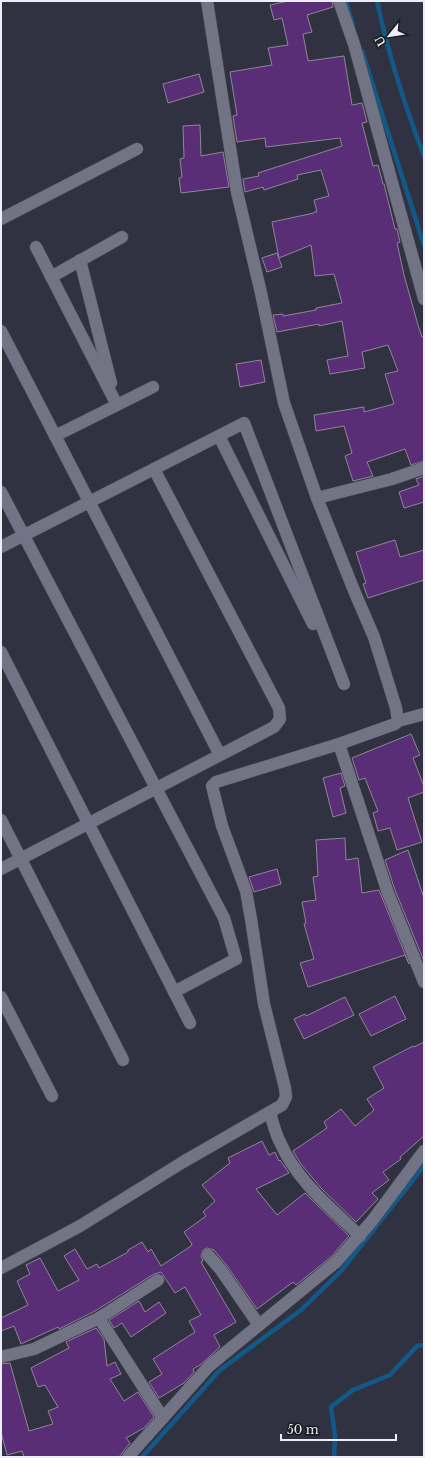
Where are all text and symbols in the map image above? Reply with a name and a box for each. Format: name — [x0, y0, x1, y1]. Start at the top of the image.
north arrow — [369, 16, 409, 56]
text: U — [372, 33, 389, 49]
scale bar — [281, 1416, 396, 1442]
text: 50 m — [287, 1422, 319, 1437]

